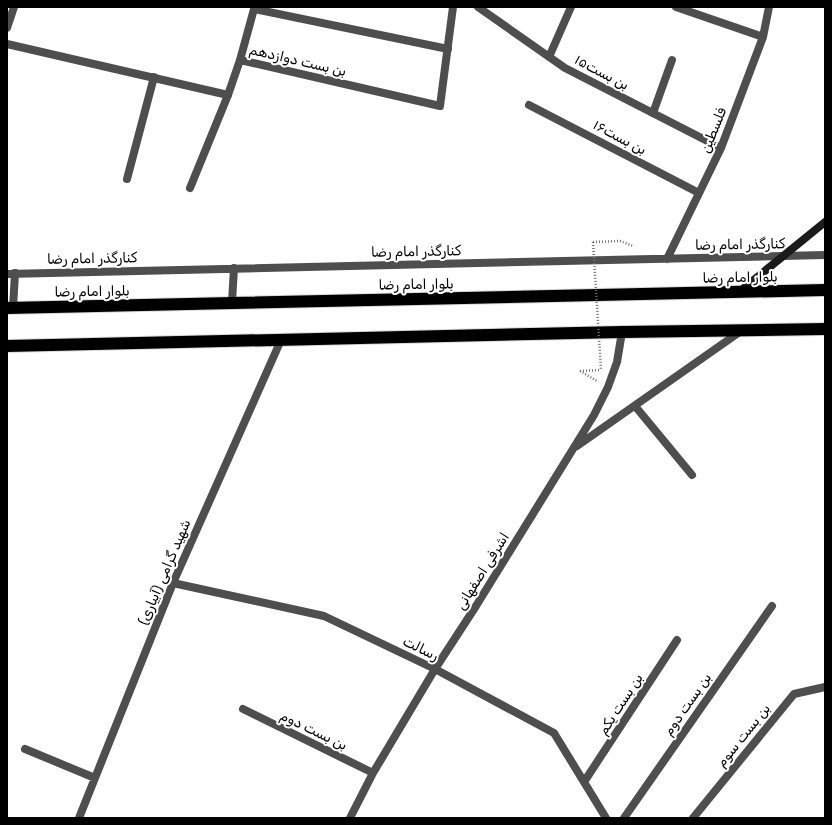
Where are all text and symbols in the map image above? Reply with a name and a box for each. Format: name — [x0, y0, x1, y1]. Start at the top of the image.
street label: بن بست دوازدهم — [248, 41, 348, 80]
street label: بن بست۱۵ — [572, 51, 632, 94]
street label: فلسطین — [697, 105, 730, 155]
street label: بن بست۱۶ — [590, 116, 649, 159]
street label: کنارگذر امام رضا — [695, 235, 786, 255]
street label: کنارگذر امام رضا — [371, 242, 462, 262]
street label: کنارگذر امام رضا — [47, 249, 138, 269]
street label: بلوار امام رضا — [702, 268, 778, 288]
street label: بلوار امام رضا — [378, 275, 454, 295]
street label: بلوار امام رضا — [54, 282, 130, 302]
street label: شهید گرامی (آبیاری) — [135, 517, 194, 628]
street label: اشرفی اصفهانی — [452, 529, 513, 613]
street label: رسالت — [400, 633, 441, 664]
street label: بن بست یکم — [594, 670, 647, 738]
street label: بن بست دوم — [660, 670, 716, 739]
street label: بن بست سوم — [713, 700, 775, 771]
street label: بن بست دوم — [277, 707, 350, 755]

